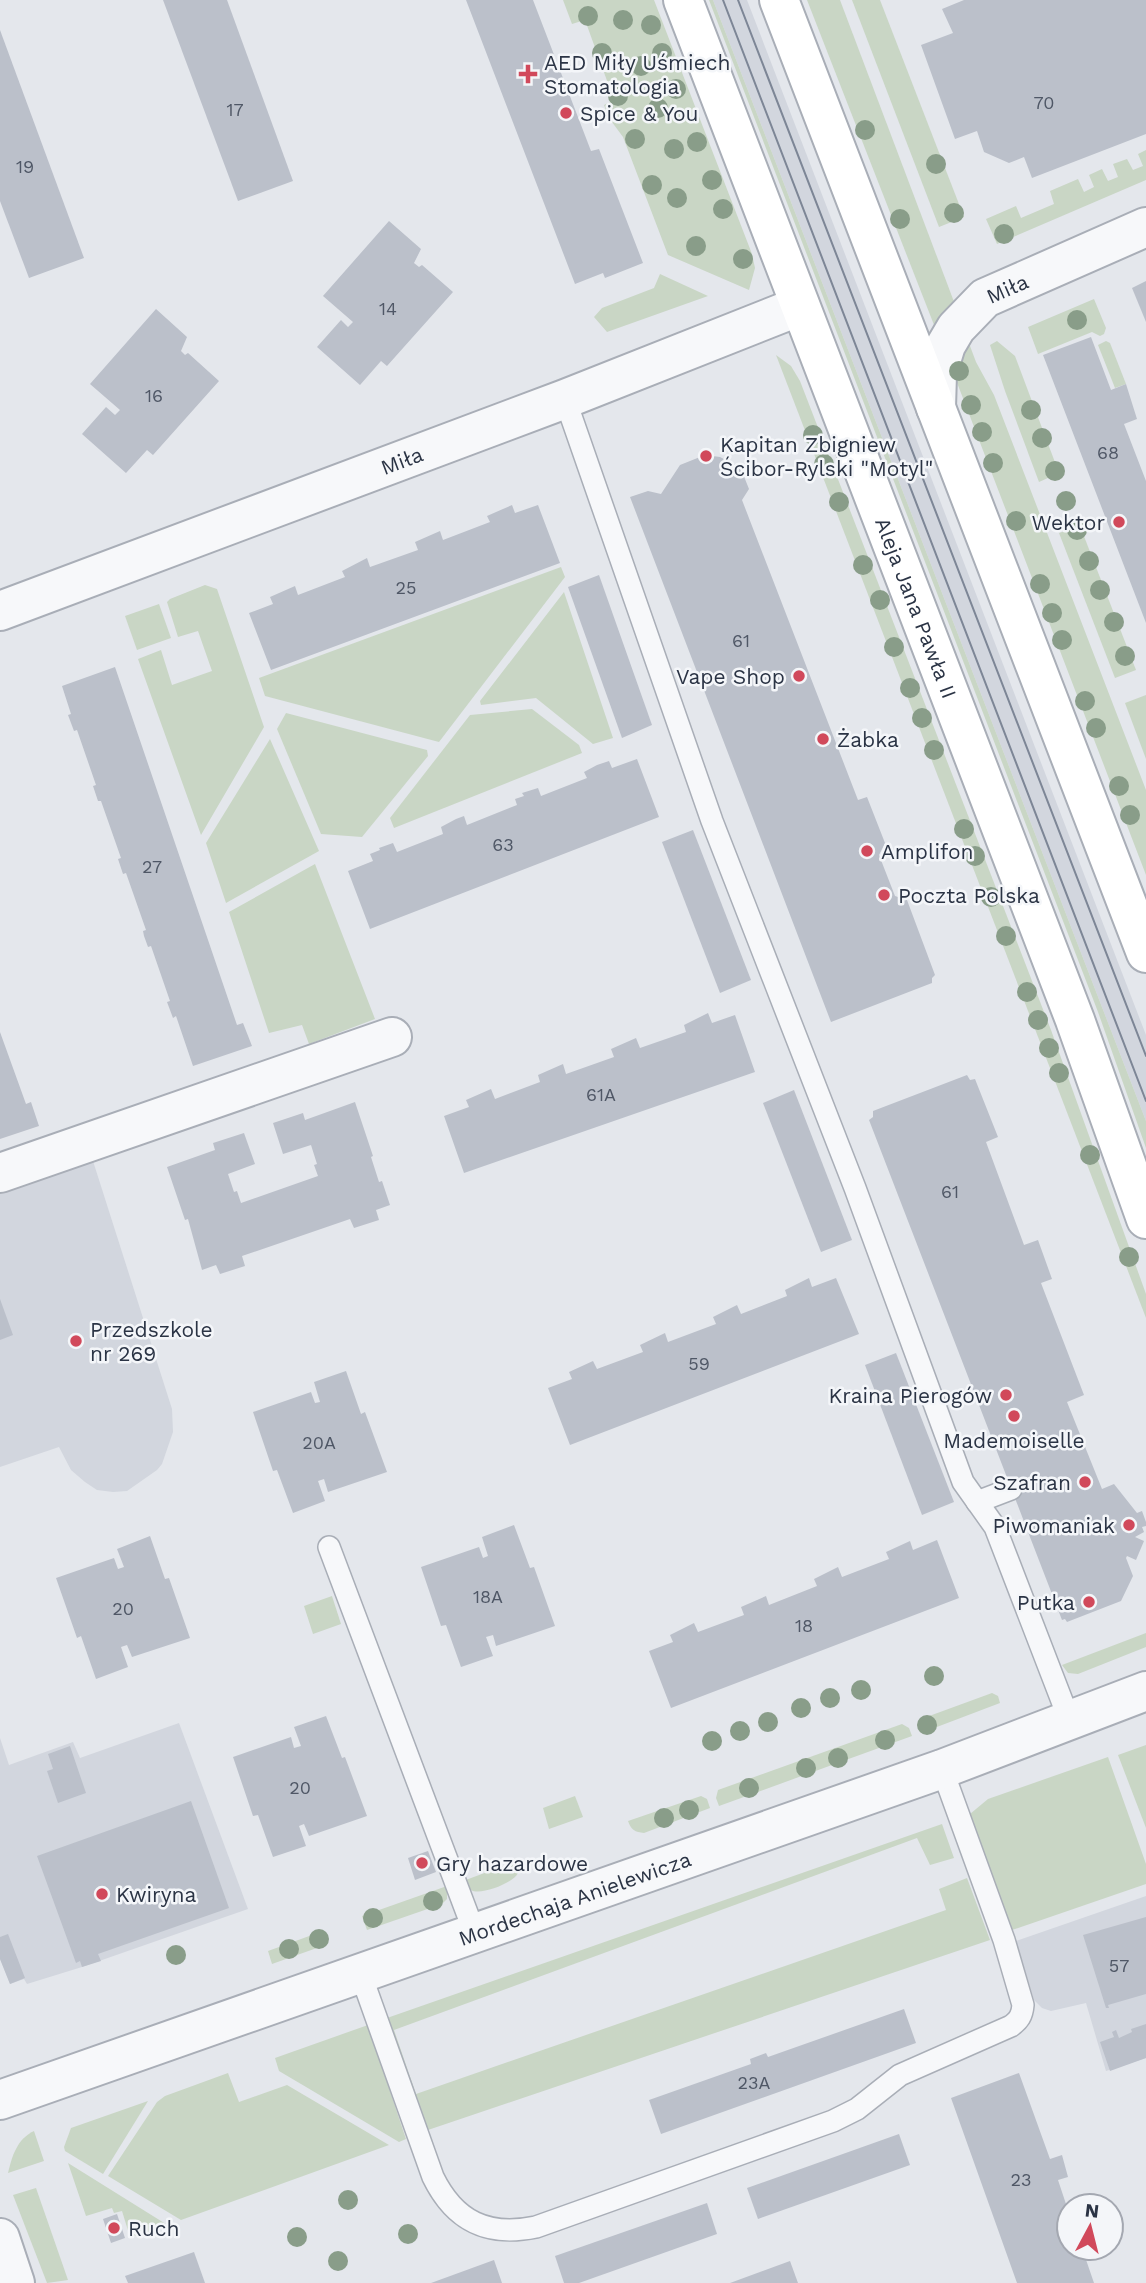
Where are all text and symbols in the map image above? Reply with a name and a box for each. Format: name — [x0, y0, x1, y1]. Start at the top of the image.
place label: AED Miły Uśmiech Stomatologia — [544, 50, 731, 99]
marker: AED Miły Uśmiech Stomatologia — [518, 64, 538, 84]
house number: 70 — [1034, 92, 1054, 113]
house number: 17 — [226, 99, 244, 120]
place label: Spice & You — [580, 101, 699, 126]
marker: Spice & You — [558, 105, 574, 121]
house number: 19 — [16, 156, 34, 177]
street label: Miła — [982, 268, 1032, 308]
house number: 14 — [379, 298, 397, 319]
house number: 16 — [145, 385, 163, 406]
place label: Kapitan Zbigniew Ścibor-Rylski "Motyl" — [720, 432, 933, 481]
street label: Miła — [377, 441, 426, 480]
house number: 68 — [1097, 442, 1119, 463]
marker: Kapitan Zbigniew Ścibor-Rylski "Motyl" — [698, 448, 714, 464]
place label: Wektor — [1032, 510, 1105, 535]
street label: Aleja Jana Pawła II — [870, 514, 963, 702]
marker: Wektor — [1111, 514, 1127, 530]
house number: 25 — [396, 577, 416, 598]
house number: 61 — [732, 630, 750, 651]
place label: Vape Shop — [676, 664, 785, 689]
marker: Vape Shop — [791, 668, 807, 684]
place label: Żabka — [837, 727, 899, 752]
marker: Żabka — [815, 731, 831, 747]
house number: 63 — [492, 834, 514, 855]
place label: Amplifon — [881, 839, 974, 864]
marker: Amplifon — [859, 843, 875, 859]
house number: 27 — [142, 856, 162, 877]
place label: Poczta Polska — [898, 883, 1040, 908]
marker: Poczta Polska — [876, 887, 892, 903]
house number: 61A — [586, 1084, 616, 1105]
house number: 61 — [941, 1181, 959, 1202]
place label: Przedszkole nr 269 — [90, 1317, 213, 1366]
marker: Przedszkole nr 269 — [68, 1333, 84, 1349]
house number: 59 — [688, 1353, 710, 1374]
place label: Kraina Pierogów — [829, 1383, 992, 1408]
marker: Kraina Pierogów — [998, 1387, 1014, 1403]
marker: Mademoiselle — [1006, 1408, 1022, 1424]
place label: Mademoiselle — [943, 1428, 1085, 1453]
house number: 20A — [302, 1432, 336, 1453]
place label: Szafran — [993, 1470, 1071, 1495]
marker: Szafran — [1077, 1474, 1093, 1490]
place label: Piwomaniak — [993, 1513, 1115, 1538]
marker: Piwomaniak — [1121, 1517, 1137, 1533]
house number: 18A — [473, 1586, 503, 1607]
place label: Putka — [1017, 1590, 1075, 1615]
marker: Putka — [1081, 1594, 1097, 1610]
house number: 20 — [112, 1598, 134, 1619]
house number: 18 — [795, 1615, 813, 1636]
house number: 20 — [289, 1777, 311, 1798]
street label: Mordechaja Anielewicza — [455, 1846, 694, 1950]
place label: Gry hazardowe — [436, 1851, 588, 1876]
marker: Gry hazardowe — [414, 1855, 430, 1871]
place label: Kwiryna — [116, 1882, 197, 1907]
marker: Kwiryna — [94, 1886, 110, 1902]
house number: 57 — [1109, 1955, 1129, 1976]
house number: 23A — [738, 2072, 771, 2093]
house number: 23 — [1011, 2169, 1032, 2190]
north arrow — [1055, 2192, 1125, 2262]
text: N — [1084, 2198, 1100, 2223]
place label: Ruch — [128, 2216, 179, 2241]
marker: Ruch — [106, 2220, 122, 2236]

